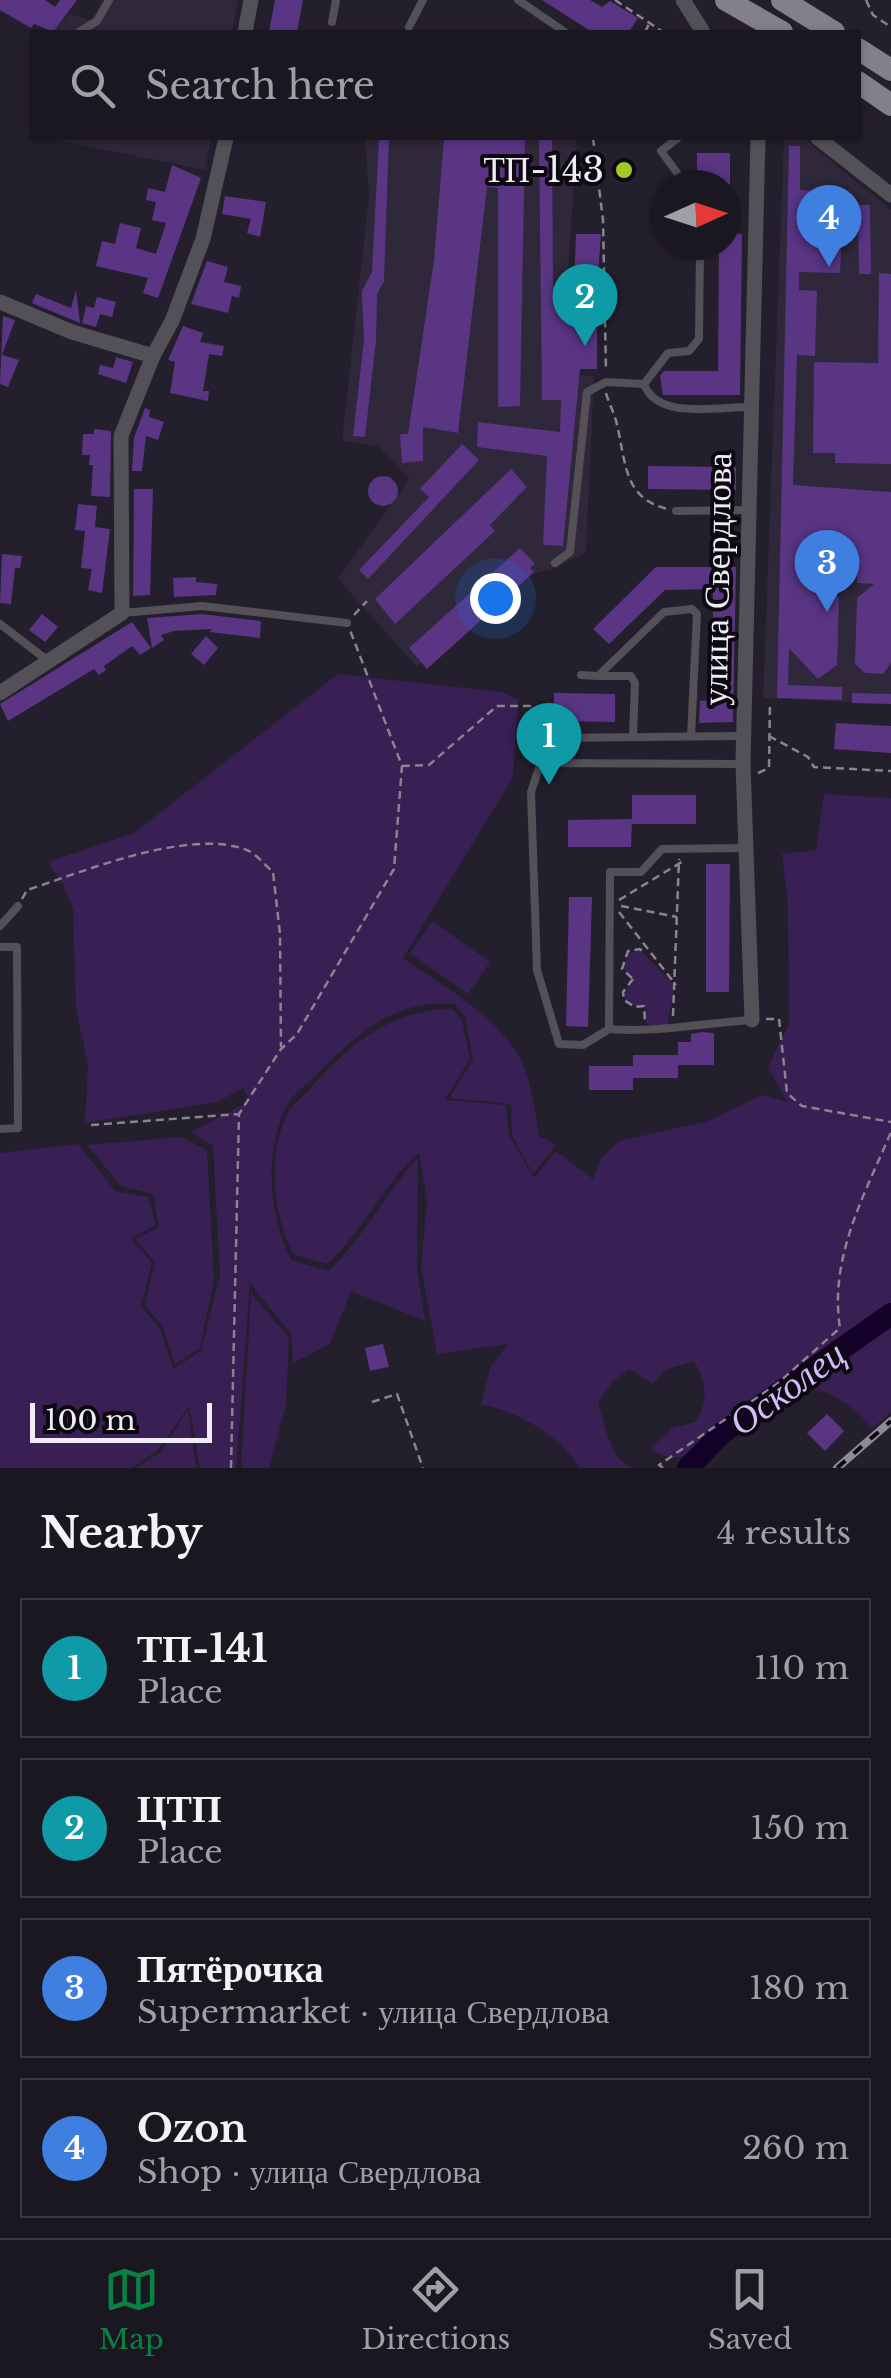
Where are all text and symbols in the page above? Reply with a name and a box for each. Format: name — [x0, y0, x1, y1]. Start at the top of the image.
search box — [30, 30, 861, 140]
icon: search — [65, 58, 120, 113]
text: Search here — [145, 62, 375, 109]
place label: ТП-143 — [483, 148, 604, 191]
marker: ТП-143 — [613, 159, 635, 181]
north arrow — [651, 170, 741, 260]
pin: 4 — [796, 184, 862, 267]
pin: 2 — [552, 264, 618, 346]
street label: улица Свердлова — [693, 452, 740, 706]
pin: 3 — [794, 530, 860, 612]
your location — [470, 573, 521, 624]
pin: 1 — [516, 702, 582, 785]
water label: Осколец — [719, 1330, 854, 1445]
scale bar — [30, 1398, 212, 1442]
text: 100 m — [45, 1403, 136, 1438]
text: Nearby — [40, 1507, 203, 1559]
text: 4 results — [717, 1513, 851, 1553]
text: ТП-141 — [137, 1625, 268, 1672]
text: 1 — [68, 1648, 81, 1688]
text: 110 m — [754, 1648, 849, 1688]
text: Place — [137, 1672, 223, 1712]
text: ЦТП — [137, 1785, 221, 1832]
text: 2 — [64, 1808, 85, 1848]
text: 150 m — [750, 1808, 849, 1848]
text: Place — [137, 1832, 223, 1872]
text: Пятёрочка — [137, 1945, 324, 1992]
text: 3 — [64, 1968, 85, 2008]
text: 180 m — [749, 1968, 849, 2008]
text: Supermarket · улица Свердлова — [137, 1992, 610, 2032]
text: Ozon — [137, 2105, 247, 2152]
text: 4 — [64, 2128, 85, 2168]
text: 260 m — [742, 2128, 849, 2168]
text: Shop · улица Свердлова — [137, 2152, 481, 2192]
tab: Map — [99, 2262, 164, 2357]
tab: Directions — [361, 2262, 510, 2357]
tab: Saved — [708, 2262, 792, 2357]

